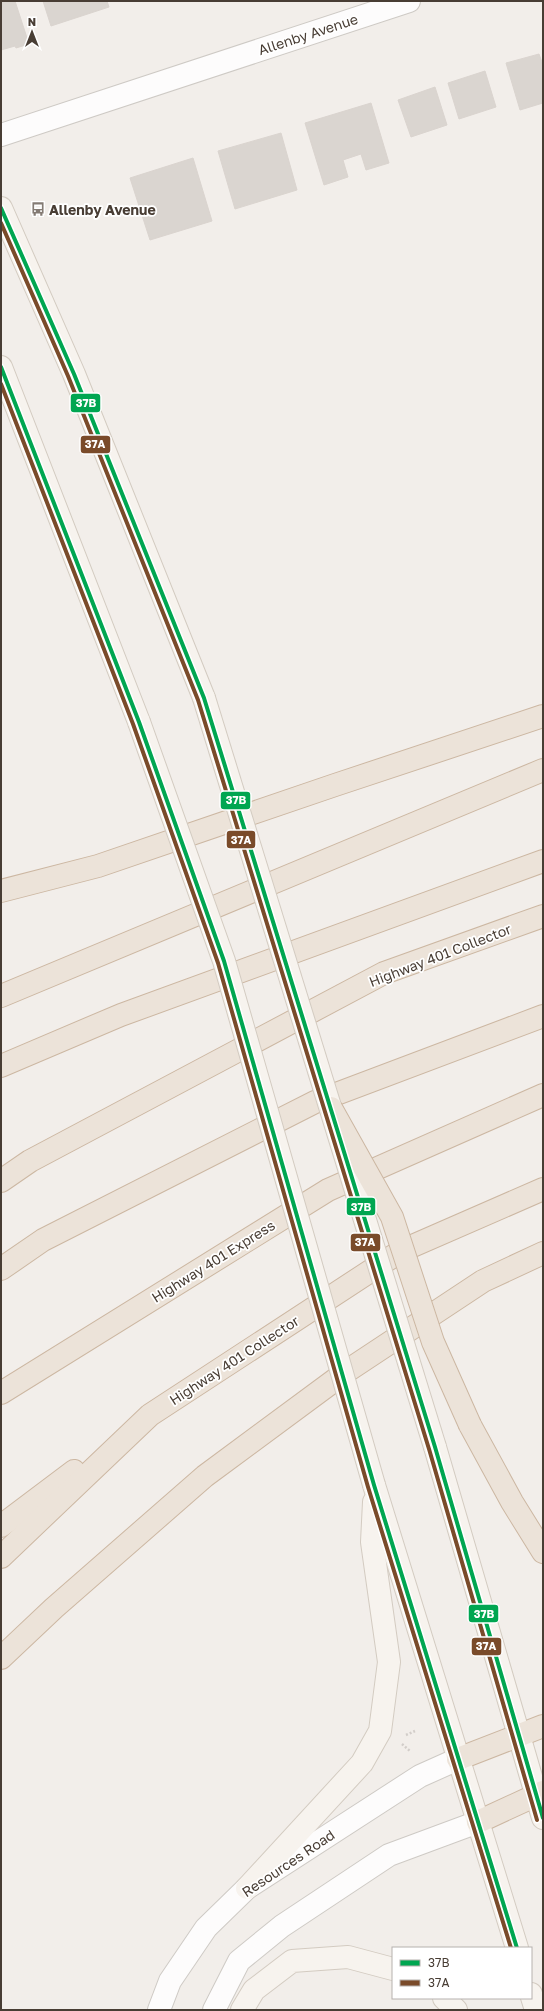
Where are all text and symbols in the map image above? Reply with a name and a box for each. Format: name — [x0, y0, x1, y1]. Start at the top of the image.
street label: Allenby Avenue — [256, 10, 360, 58]
north arrow — [12, 12, 52, 52]
text: N — [28, 15, 36, 28]
bus stop icon: Allenby Avenue — [30, 201, 46, 217]
place label: Allenby Avenue — [49, 201, 156, 218]
line badge: 37B — [70, 393, 101, 413]
text: 37B — [76, 396, 96, 409]
line badge: 37A — [80, 435, 111, 454]
text: 37A — [85, 437, 105, 450]
line badge: 37B — [220, 791, 251, 810]
text: 37B — [226, 793, 246, 806]
line badge: 37A — [226, 830, 256, 849]
text: 37A — [231, 833, 251, 846]
street label: Highway 401 Collector — [366, 920, 514, 990]
line badge: 37B — [346, 1197, 376, 1216]
text: 37B — [351, 1200, 371, 1213]
street label: Highway 401 Express — [148, 1216, 278, 1306]
line badge: 37A — [350, 1233, 381, 1252]
text: 37A — [355, 1235, 375, 1248]
street label: Highway 401 Collector — [166, 1311, 302, 1408]
line badge: 37B — [468, 1604, 499, 1623]
text: 37B — [474, 1607, 494, 1620]
line badge: 37A — [471, 1637, 502, 1656]
text: 37A — [476, 1639, 496, 1652]
street label: Resources Road — [238, 1826, 338, 1900]
legend — [392, 1947, 532, 1999]
text: 37B — [428, 1955, 449, 1970]
text: 37A — [428, 1975, 449, 1990]

